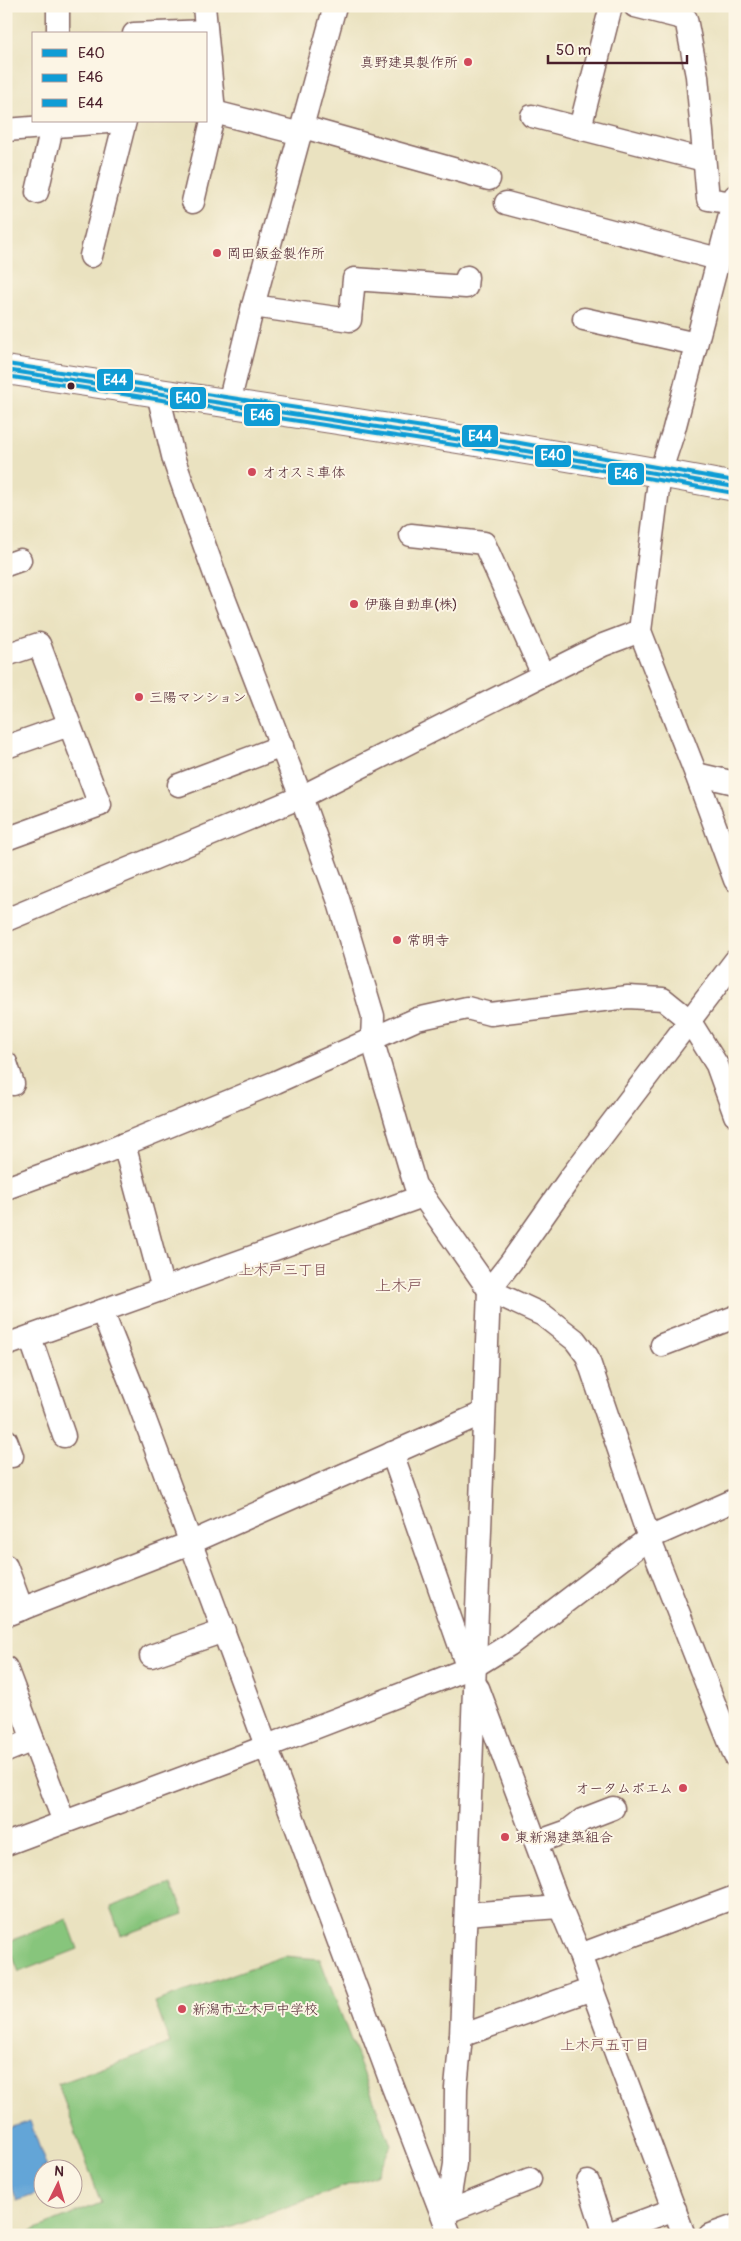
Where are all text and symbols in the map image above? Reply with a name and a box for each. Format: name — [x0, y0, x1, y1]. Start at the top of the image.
legend — [32, 32, 208, 122]
scale bar — [548, 32, 687, 64]
text: 50 m — [556, 41, 591, 60]
text: E40 — [78, 44, 105, 63]
place label: 真野建具製作所 — [360, 54, 458, 71]
marker: 真野建具製作所 — [462, 56, 474, 68]
text: E46 — [78, 68, 103, 87]
text: E44 — [78, 94, 104, 113]
place label: 岡田鈑金製作所 — [227, 245, 325, 262]
marker: 岡田鈑金製作所 — [211, 247, 223, 259]
line badge: E44 — [96, 368, 134, 392]
text: E44 — [103, 372, 128, 389]
unlabelled marker — [66, 381, 76, 391]
line badge: E40 — [169, 386, 207, 410]
text: E40 — [176, 390, 201, 407]
line badge: E46 — [243, 403, 281, 427]
text: E46 — [250, 407, 274, 424]
line badge: E44 — [461, 424, 499, 448]
text: E44 — [468, 428, 493, 445]
line badge: E40 — [534, 444, 572, 468]
text: E40 — [541, 447, 566, 464]
line badge: E46 — [607, 462, 645, 486]
place label: オオスミ車体 — [262, 464, 345, 481]
marker: オオスミ車体 — [246, 466, 258, 478]
text: E46 — [614, 466, 638, 483]
place label: 伊藤自動車(株) — [364, 596, 457, 613]
marker: 伊藤自動車(株) — [348, 598, 360, 610]
place label: 三陽マンション — [149, 689, 246, 706]
marker: 三陽マンション — [133, 691, 145, 703]
place label: 常明寺 — [407, 932, 449, 949]
marker: 常明寺 — [391, 934, 403, 946]
district label: 上木戸三丁目 — [238, 1261, 328, 1280]
district label: 上木戸 — [375, 1276, 423, 1296]
place label: オータムポエム — [575, 1780, 673, 1797]
marker: オータムポエム — [677, 1782, 689, 1794]
place label: 東新潟建築組合 — [515, 1829, 613, 1846]
marker: 東新潟建築組合 — [499, 1831, 511, 1843]
place label: 新潟市立木戸中学校 — [192, 2001, 318, 2018]
marker: 新潟市立木戸中学校 — [176, 2003, 188, 2015]
district label: 上木戸五丁目 — [560, 2036, 650, 2055]
north arrow — [32, 2158, 82, 2208]
text: N — [54, 2163, 65, 2180]

